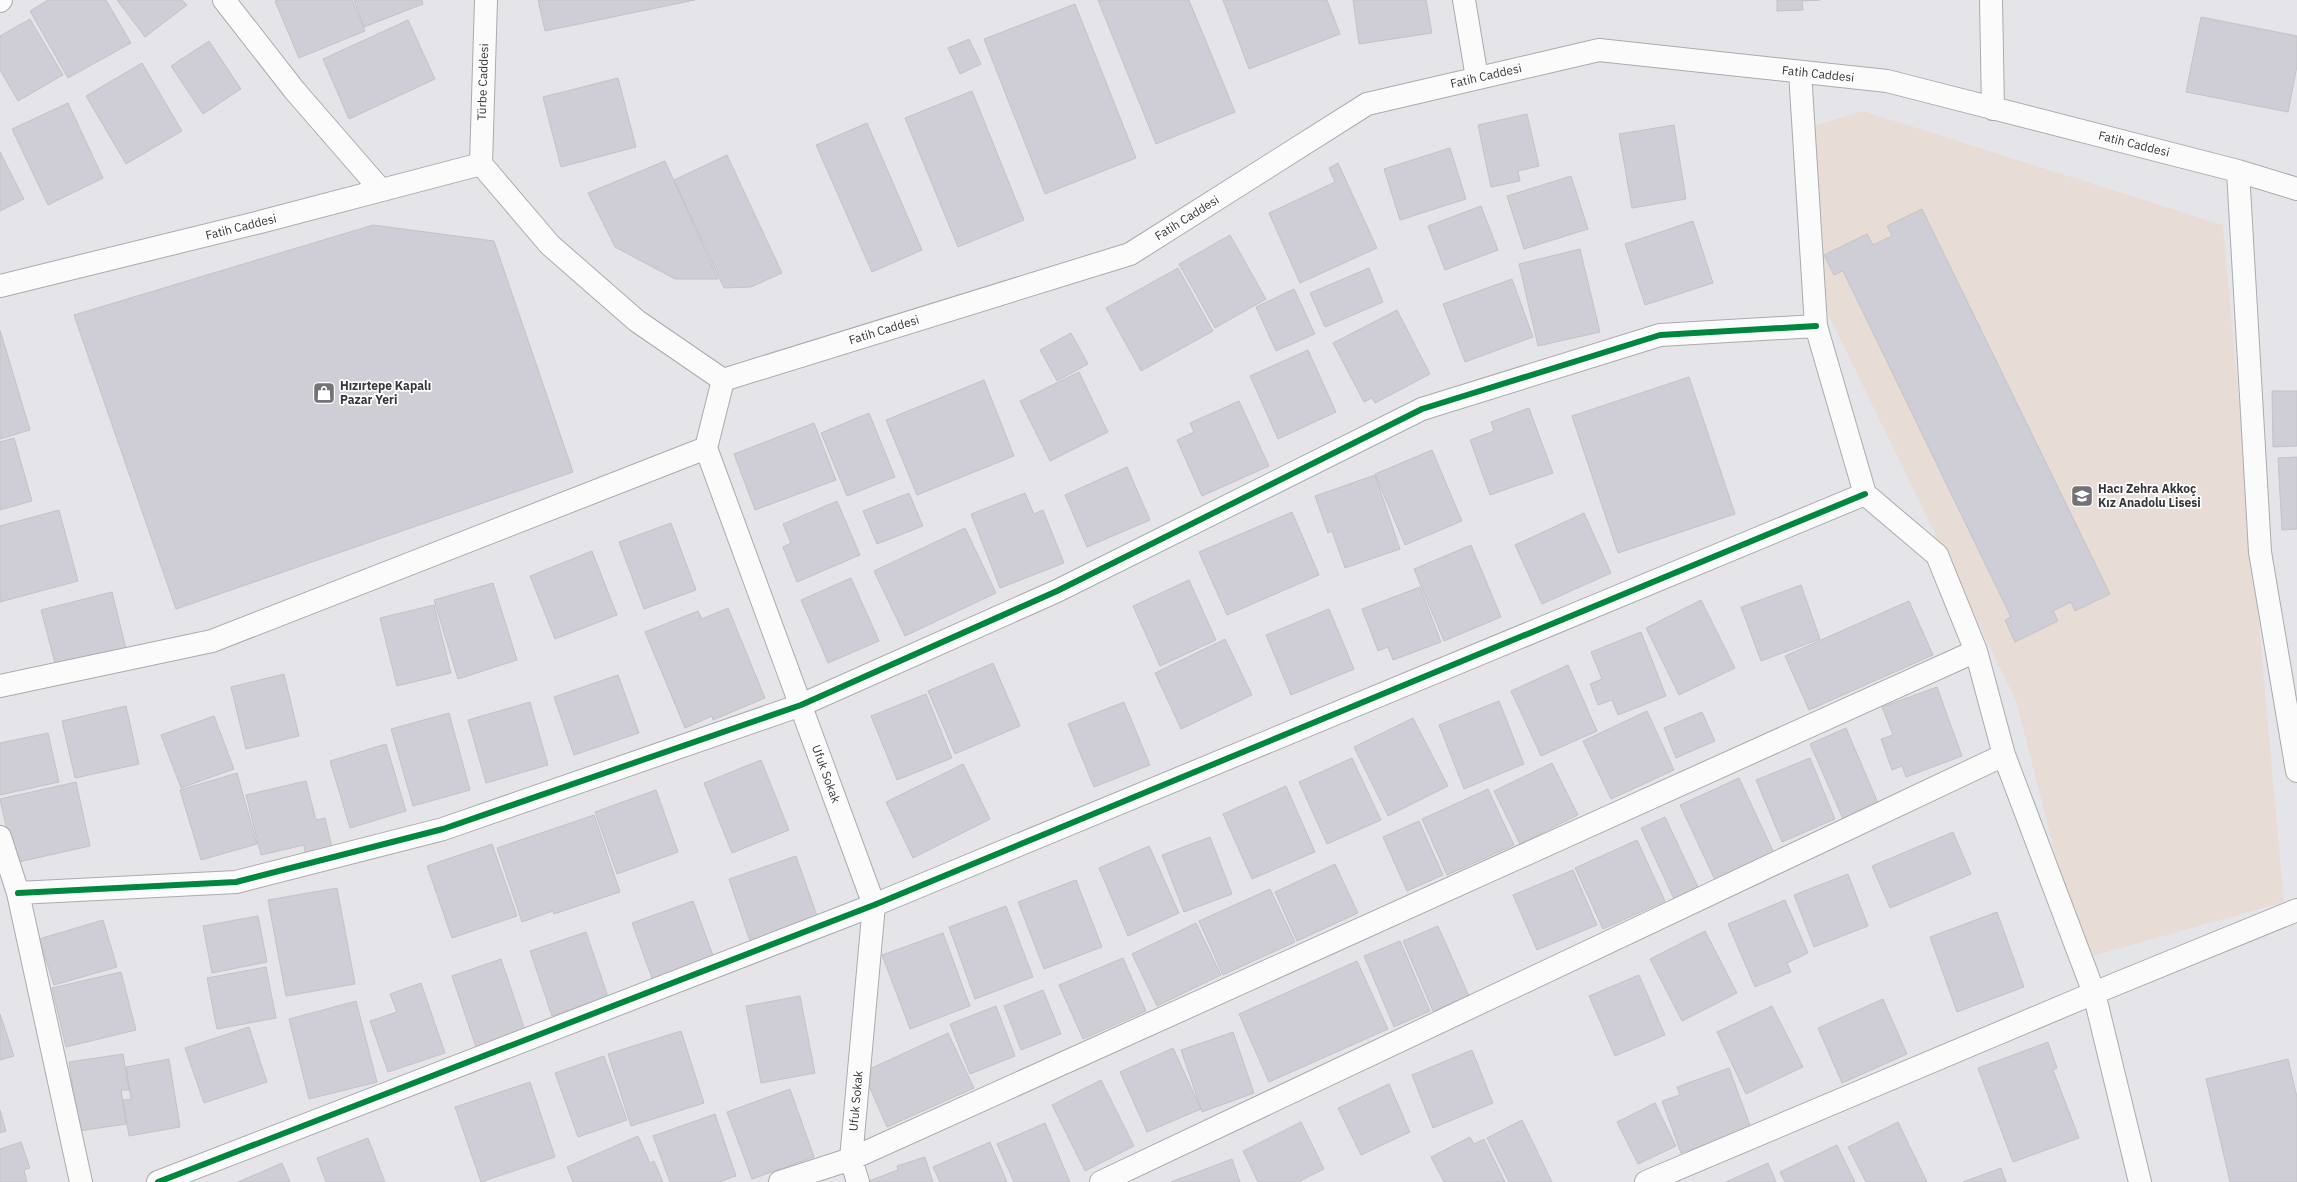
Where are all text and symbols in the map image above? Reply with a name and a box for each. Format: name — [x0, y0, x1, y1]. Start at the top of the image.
street label: Türbe Caddesi — [474, 43, 491, 121]
street label: Fatih Caddesi — [1449, 60, 1523, 91]
street label: Fatih Caddesi — [1781, 62, 1855, 85]
street label: Fatih Caddesi — [2097, 127, 2171, 160]
street label: Fatih Caddesi — [1152, 192, 1222, 243]
street label: Fatih Caddesi — [204, 210, 278, 243]
street label: Fatih Caddesi — [847, 312, 921, 347]
place label: Hızırtepe Kapalı Pazar Yeri — [340, 378, 431, 407]
shop icon: Hızırtepe Kapalı Pazar Yeri — [311, 380, 337, 406]
place label: Hacı Zehra Akkoç Kız Anadolu Lisesi — [2098, 481, 2201, 510]
school or university icon: Hacı Zehra Akkoç Kız Anadolu Lisesi — [2069, 483, 2095, 509]
street label: Ufuk Sokak — [809, 743, 844, 806]
street label: Ufuk Sokak — [845, 1069, 866, 1132]

